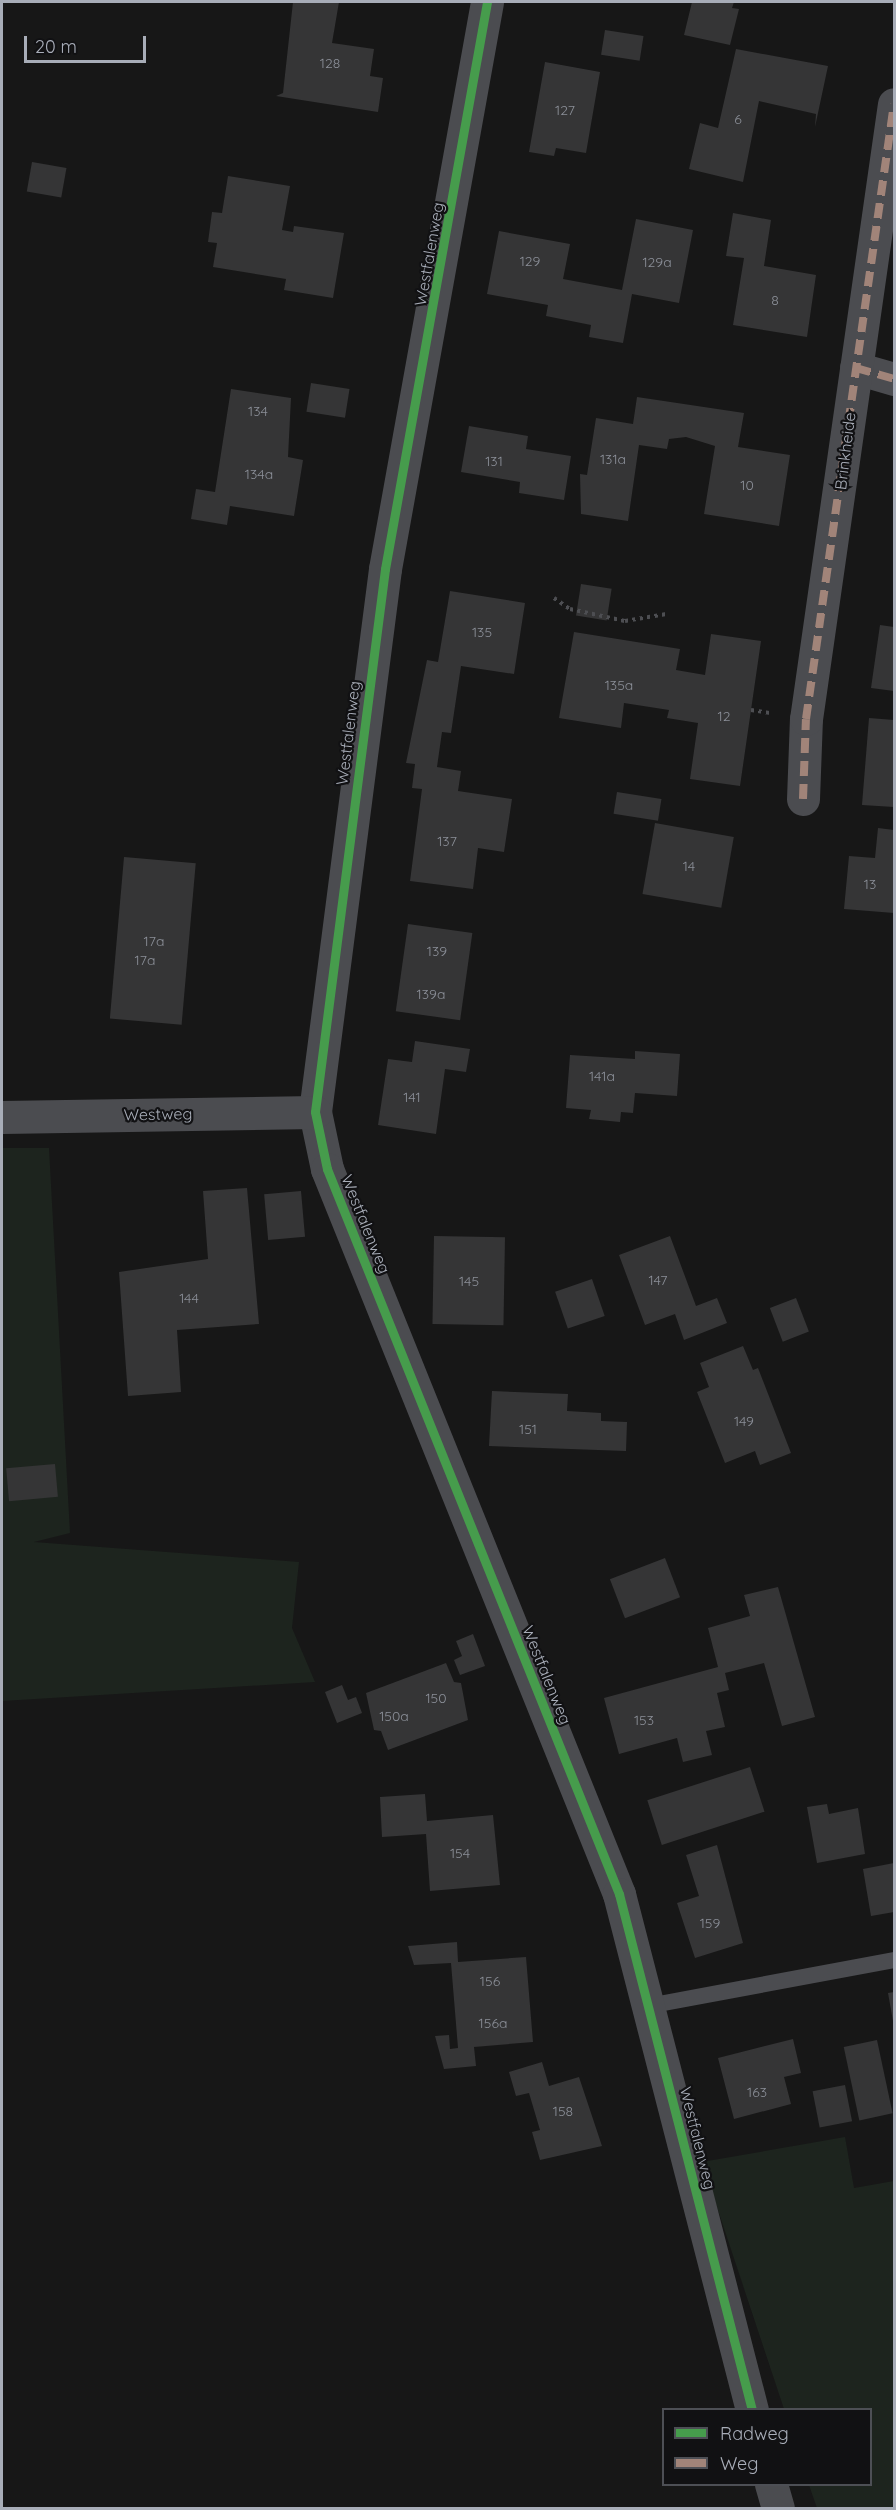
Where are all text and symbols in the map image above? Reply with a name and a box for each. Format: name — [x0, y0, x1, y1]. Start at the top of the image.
scale bar — [27, 24, 148, 62]
text: 20 m — [35, 35, 77, 58]
house number: 128 — [320, 55, 340, 71]
house number: 127 — [555, 102, 575, 118]
house number: 6 — [734, 111, 742, 127]
street label: Westfalenweg — [410, 201, 448, 307]
house number: 129 — [520, 253, 540, 269]
house number: 129a — [642, 254, 672, 270]
house number: 8 — [771, 292, 779, 308]
house number: 134 — [248, 403, 268, 419]
street label: Brinkheide — [831, 411, 859, 491]
house number: 131a — [600, 451, 626, 467]
house number: 131 — [485, 453, 503, 469]
house number: 134a — [245, 466, 273, 482]
house number: 10 — [740, 477, 754, 493]
house number: 135 — [472, 624, 492, 640]
house number: 135a — [605, 677, 633, 693]
street label: Westfalenweg — [332, 680, 364, 786]
house number: 12 — [718, 708, 730, 724]
house number: 137 — [437, 833, 457, 849]
house number: 14 — [683, 858, 695, 874]
house number: 13 — [864, 876, 876, 892]
house number: 17a — [144, 933, 164, 949]
house number: 139 — [427, 943, 447, 959]
house number: 17a — [135, 952, 155, 968]
house number: 139a — [417, 986, 445, 1002]
house number: 141a — [589, 1068, 615, 1084]
house number: 141 — [403, 1089, 421, 1105]
street label: Westweg — [123, 1104, 193, 1124]
street label: Westfalenweg — [337, 1172, 395, 1276]
house number: 147 — [648, 1272, 668, 1288]
house number: 145 — [459, 1273, 479, 1289]
house number: 144 — [179, 1290, 199, 1306]
house number: 149 — [734, 1413, 754, 1429]
house number: 151 — [519, 1421, 537, 1437]
street label: Westfalenweg — [518, 1623, 576, 1727]
house number: 150 — [425, 1690, 447, 1706]
house number: 150a — [379, 1708, 409, 1724]
house number: 153 — [634, 1712, 654, 1728]
house number: 154 — [450, 1845, 470, 1861]
house number: 159 — [700, 1915, 720, 1931]
house number: 156 — [480, 1973, 500, 1989]
house number: 156a — [479, 2015, 507, 2031]
house number: 163 — [747, 2084, 767, 2100]
street label: Westfalenweg — [676, 2085, 720, 2191]
house number: 158 — [553, 2103, 573, 2119]
legend — [662, 2408, 872, 2486]
text: Radweg — [720, 2422, 789, 2445]
text: Weg — [720, 2452, 758, 2475]

